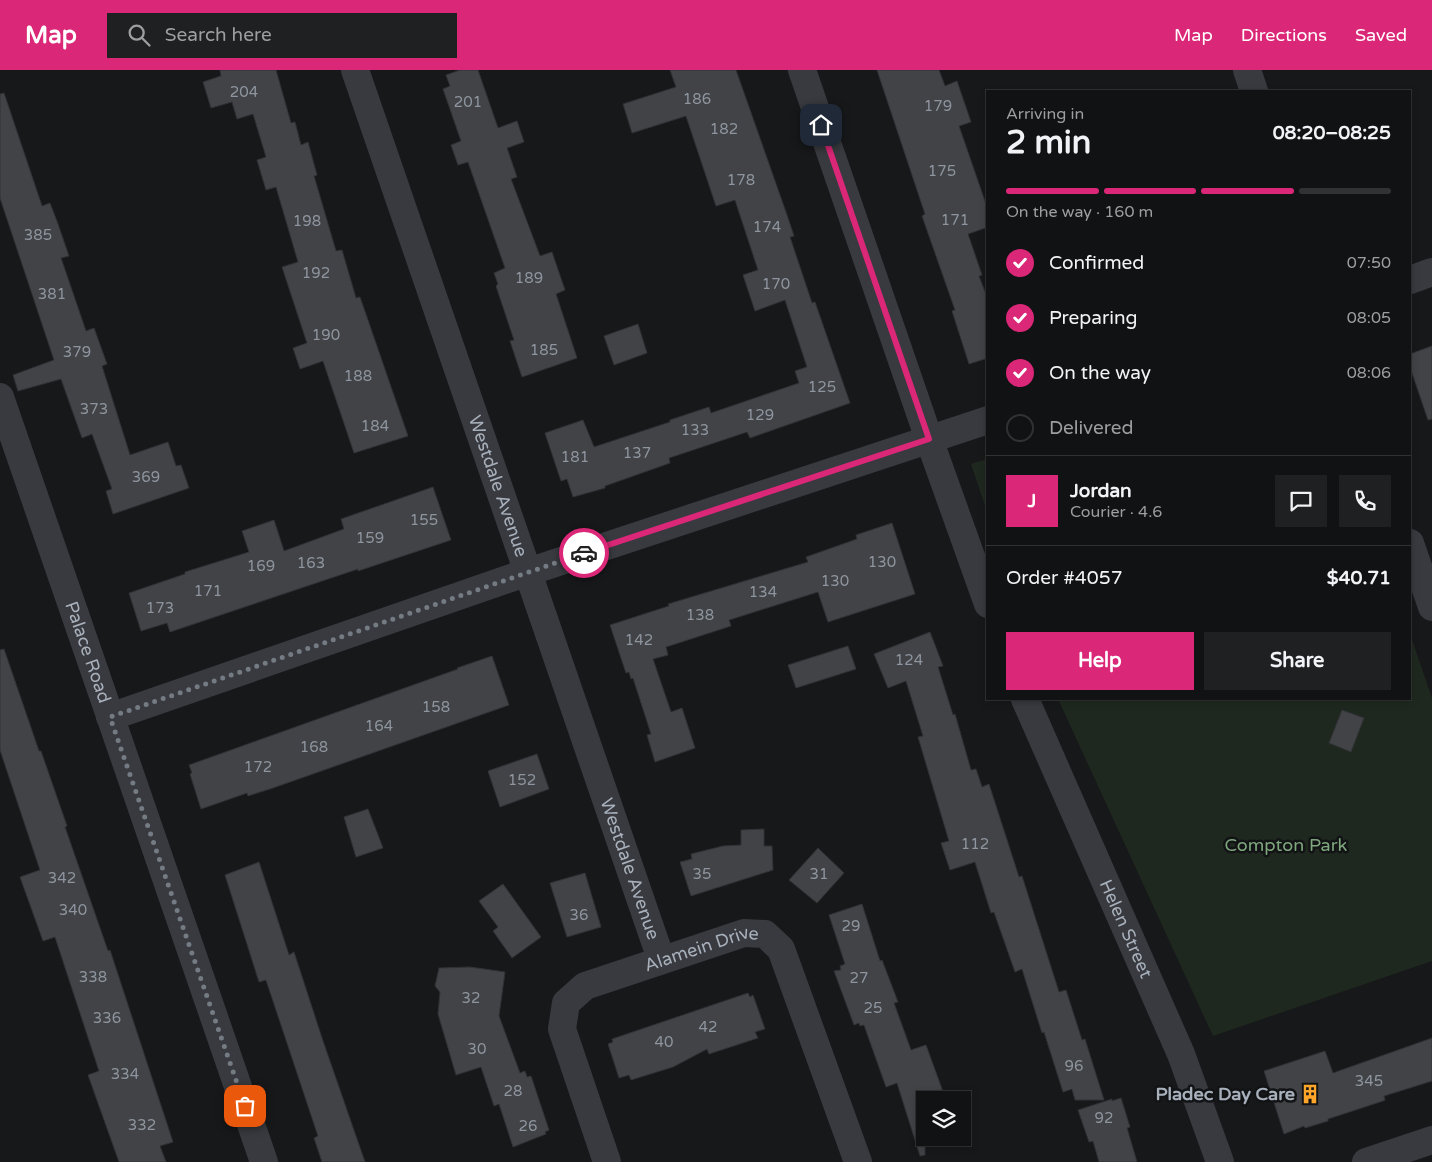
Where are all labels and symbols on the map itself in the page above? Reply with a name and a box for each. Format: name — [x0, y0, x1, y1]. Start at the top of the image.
house number: 204 — [230, 83, 258, 101]
house number: 186 — [683, 90, 711, 108]
house number: 201 — [454, 93, 482, 111]
house number: 179 — [924, 97, 952, 115]
pin — [800, 104, 842, 146]
house number: 182 — [710, 120, 738, 138]
house number: 175 — [928, 162, 956, 180]
house number: 178 — [727, 171, 755, 189]
house number: 171 — [941, 211, 969, 229]
house number: 198 — [293, 212, 321, 230]
house number: 174 — [753, 218, 781, 236]
house number: 385 — [24, 226, 52, 244]
house number: 192 — [302, 264, 330, 282]
house number: 189 — [515, 269, 543, 287]
house number: 170 — [762, 275, 790, 293]
house number: 381 — [38, 285, 66, 303]
house number: 190 — [312, 326, 340, 344]
house number: 185 — [530, 341, 558, 359]
house number: 379 — [63, 343, 91, 361]
house number: 188 — [344, 367, 372, 385]
house number: 125 — [808, 378, 836, 396]
house number: 373 — [80, 400, 108, 418]
house number: 129 — [746, 406, 774, 424]
street label: Westdale Avenue — [464, 412, 533, 560]
house number: 184 — [361, 417, 389, 435]
house number: 133 — [681, 421, 709, 439]
house number: 137 — [623, 444, 651, 462]
house number: 181 — [561, 448, 589, 466]
house number: 369 — [132, 468, 160, 486]
house number: 155 — [410, 511, 438, 529]
courier — [559, 528, 609, 578]
house number: 159 — [356, 529, 384, 547]
house number: 130 — [868, 553, 896, 571]
house number: 163 — [297, 554, 325, 572]
house number: 169 — [247, 557, 275, 575]
house number: 130 — [821, 572, 849, 590]
house number: 171 — [194, 582, 222, 600]
house number: 134 — [749, 583, 777, 601]
street label: Palace Road — [60, 599, 116, 706]
house number: 173 — [146, 599, 174, 617]
house number: 138 — [686, 606, 714, 624]
house number: 142 — [625, 631, 653, 649]
house number: 124 — [895, 651, 923, 669]
house number: 158 — [422, 698, 450, 716]
house number: 164 — [365, 717, 393, 735]
house number: 168 — [300, 738, 328, 756]
house number: 172 — [244, 758, 272, 776]
house number: 152 — [508, 771, 536, 789]
street label: Westdale Avenue — [595, 795, 665, 943]
park label: Compton Park — [1225, 834, 1348, 856]
house number: 112 — [961, 835, 989, 853]
house number: 35 — [693, 865, 711, 883]
house number: 31 — [810, 865, 828, 883]
house number: 342 — [48, 869, 76, 887]
street label: Helen Street — [1095, 876, 1157, 982]
house number: 340 — [59, 901, 87, 919]
house number: 36 — [570, 906, 588, 924]
house number: 29 — [842, 917, 860, 935]
street label: Alamein Drive — [641, 921, 759, 976]
house number: 338 — [79, 968, 107, 986]
house number: 27 — [850, 969, 868, 987]
house number: 32 — [462, 989, 480, 1007]
house number: 25 — [864, 999, 882, 1017]
house number: 336 — [93, 1009, 121, 1027]
house number: 42 — [699, 1018, 717, 1036]
house number: 40 — [655, 1033, 673, 1051]
house number: 30 — [468, 1040, 486, 1058]
house number: 96 — [1065, 1057, 1083, 1075]
house number: 334 — [111, 1065, 139, 1083]
house number: 345 — [1355, 1072, 1383, 1090]
house number: 28 — [504, 1082, 522, 1100]
place label: Pladec Day Care — [1156, 1083, 1295, 1105]
building icon: Pladec Day Care — [1299, 1083, 1321, 1105]
pin — [224, 1085, 266, 1127]
house number: 92 — [1095, 1109, 1113, 1127]
house number: 332 — [128, 1116, 156, 1134]
house number: 26 — [519, 1117, 537, 1135]

